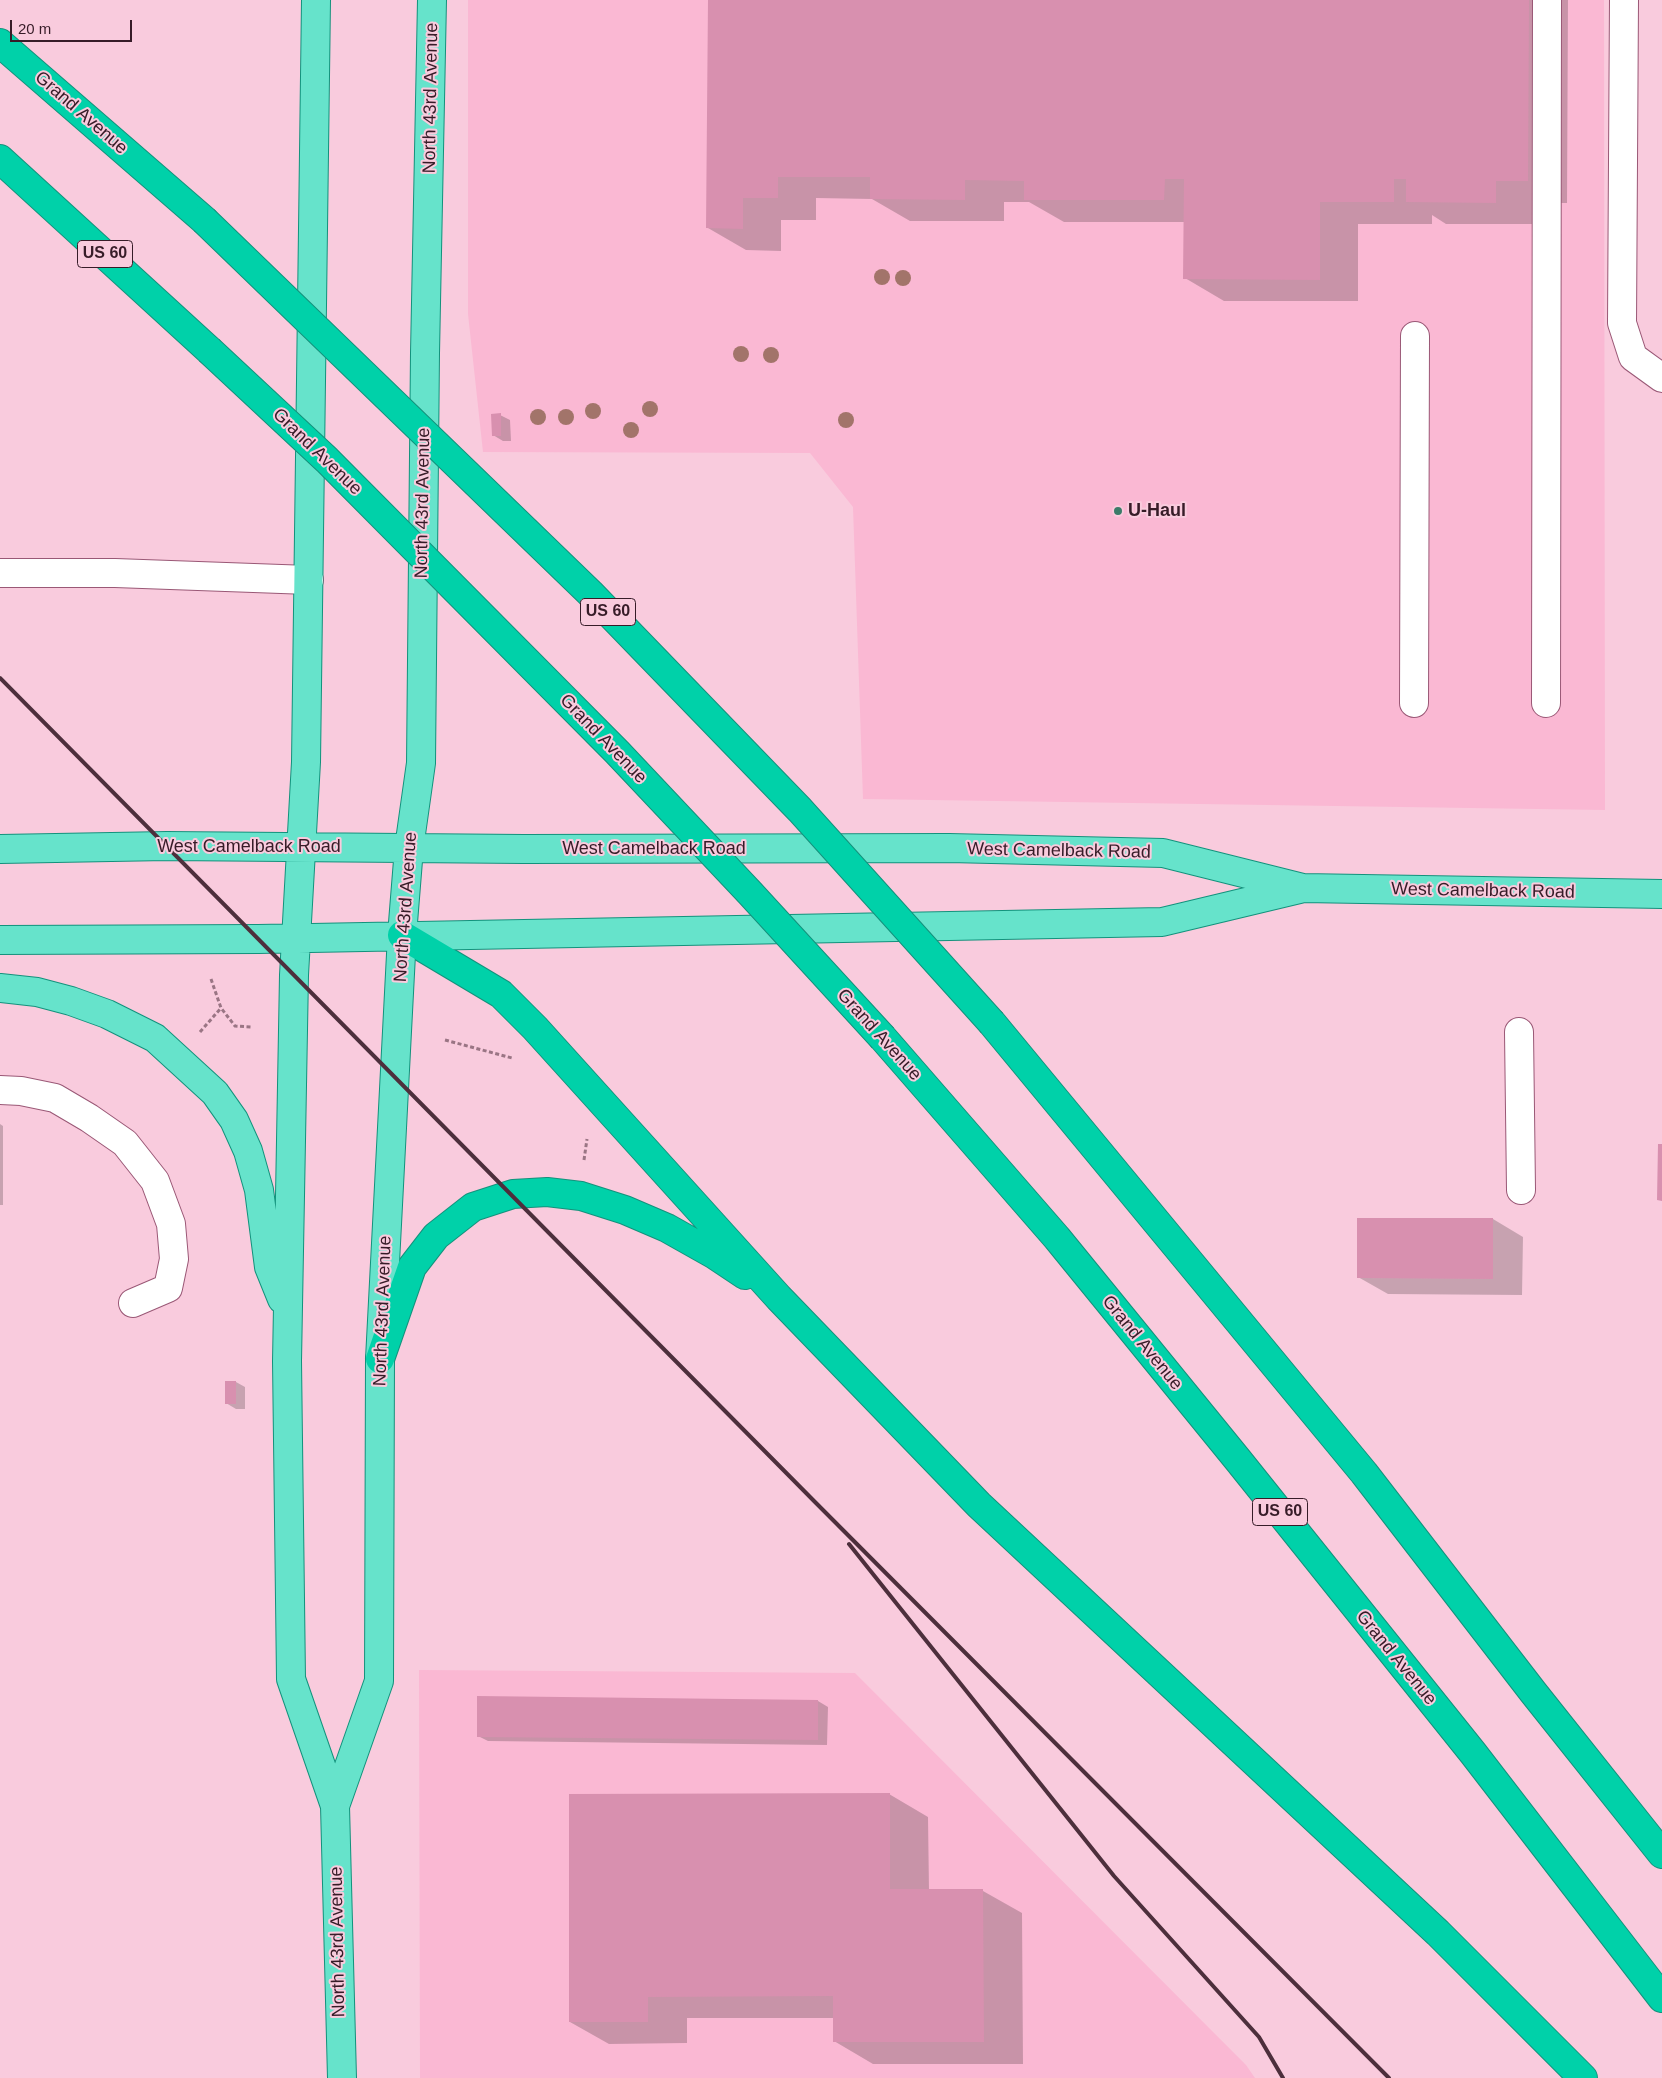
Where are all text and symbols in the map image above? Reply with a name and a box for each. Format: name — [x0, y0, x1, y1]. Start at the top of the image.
scale bar — [12, 10, 135, 42]
text: 20 m — [18, 20, 51, 37]
street label: North 43rd Avenue — [419, 22, 443, 174]
street label: Grand Avenue — [30, 67, 132, 159]
road number: US 60 — [78, 240, 132, 268]
street label: Grand Avenue — [268, 404, 366, 500]
street label: North 43rd Avenue — [411, 427, 435, 579]
place label: U-Haul — [1128, 500, 1186, 522]
marker: U-Haul — [1112, 505, 1124, 517]
road number: US 60 — [580, 598, 636, 626]
street label: Grand Avenue — [555, 690, 651, 788]
street label: North 43rd Avenue — [390, 831, 422, 983]
street label: West Camelback Road — [157, 836, 341, 858]
street label: West Camelback Road — [562, 838, 746, 860]
street label: West Camelback Road — [967, 839, 1151, 863]
street label: West Camelback Road — [1391, 879, 1575, 903]
street label: Grand Avenue — [832, 985, 926, 1085]
street label: North 43rd Avenue — [370, 1235, 396, 1387]
street label: Grand Avenue — [1097, 1291, 1187, 1395]
road number: US 60 — [1252, 1498, 1308, 1525]
street label: Grand Avenue — [1351, 1606, 1441, 1710]
street label: North 43rd Avenue — [326, 1866, 350, 2018]

